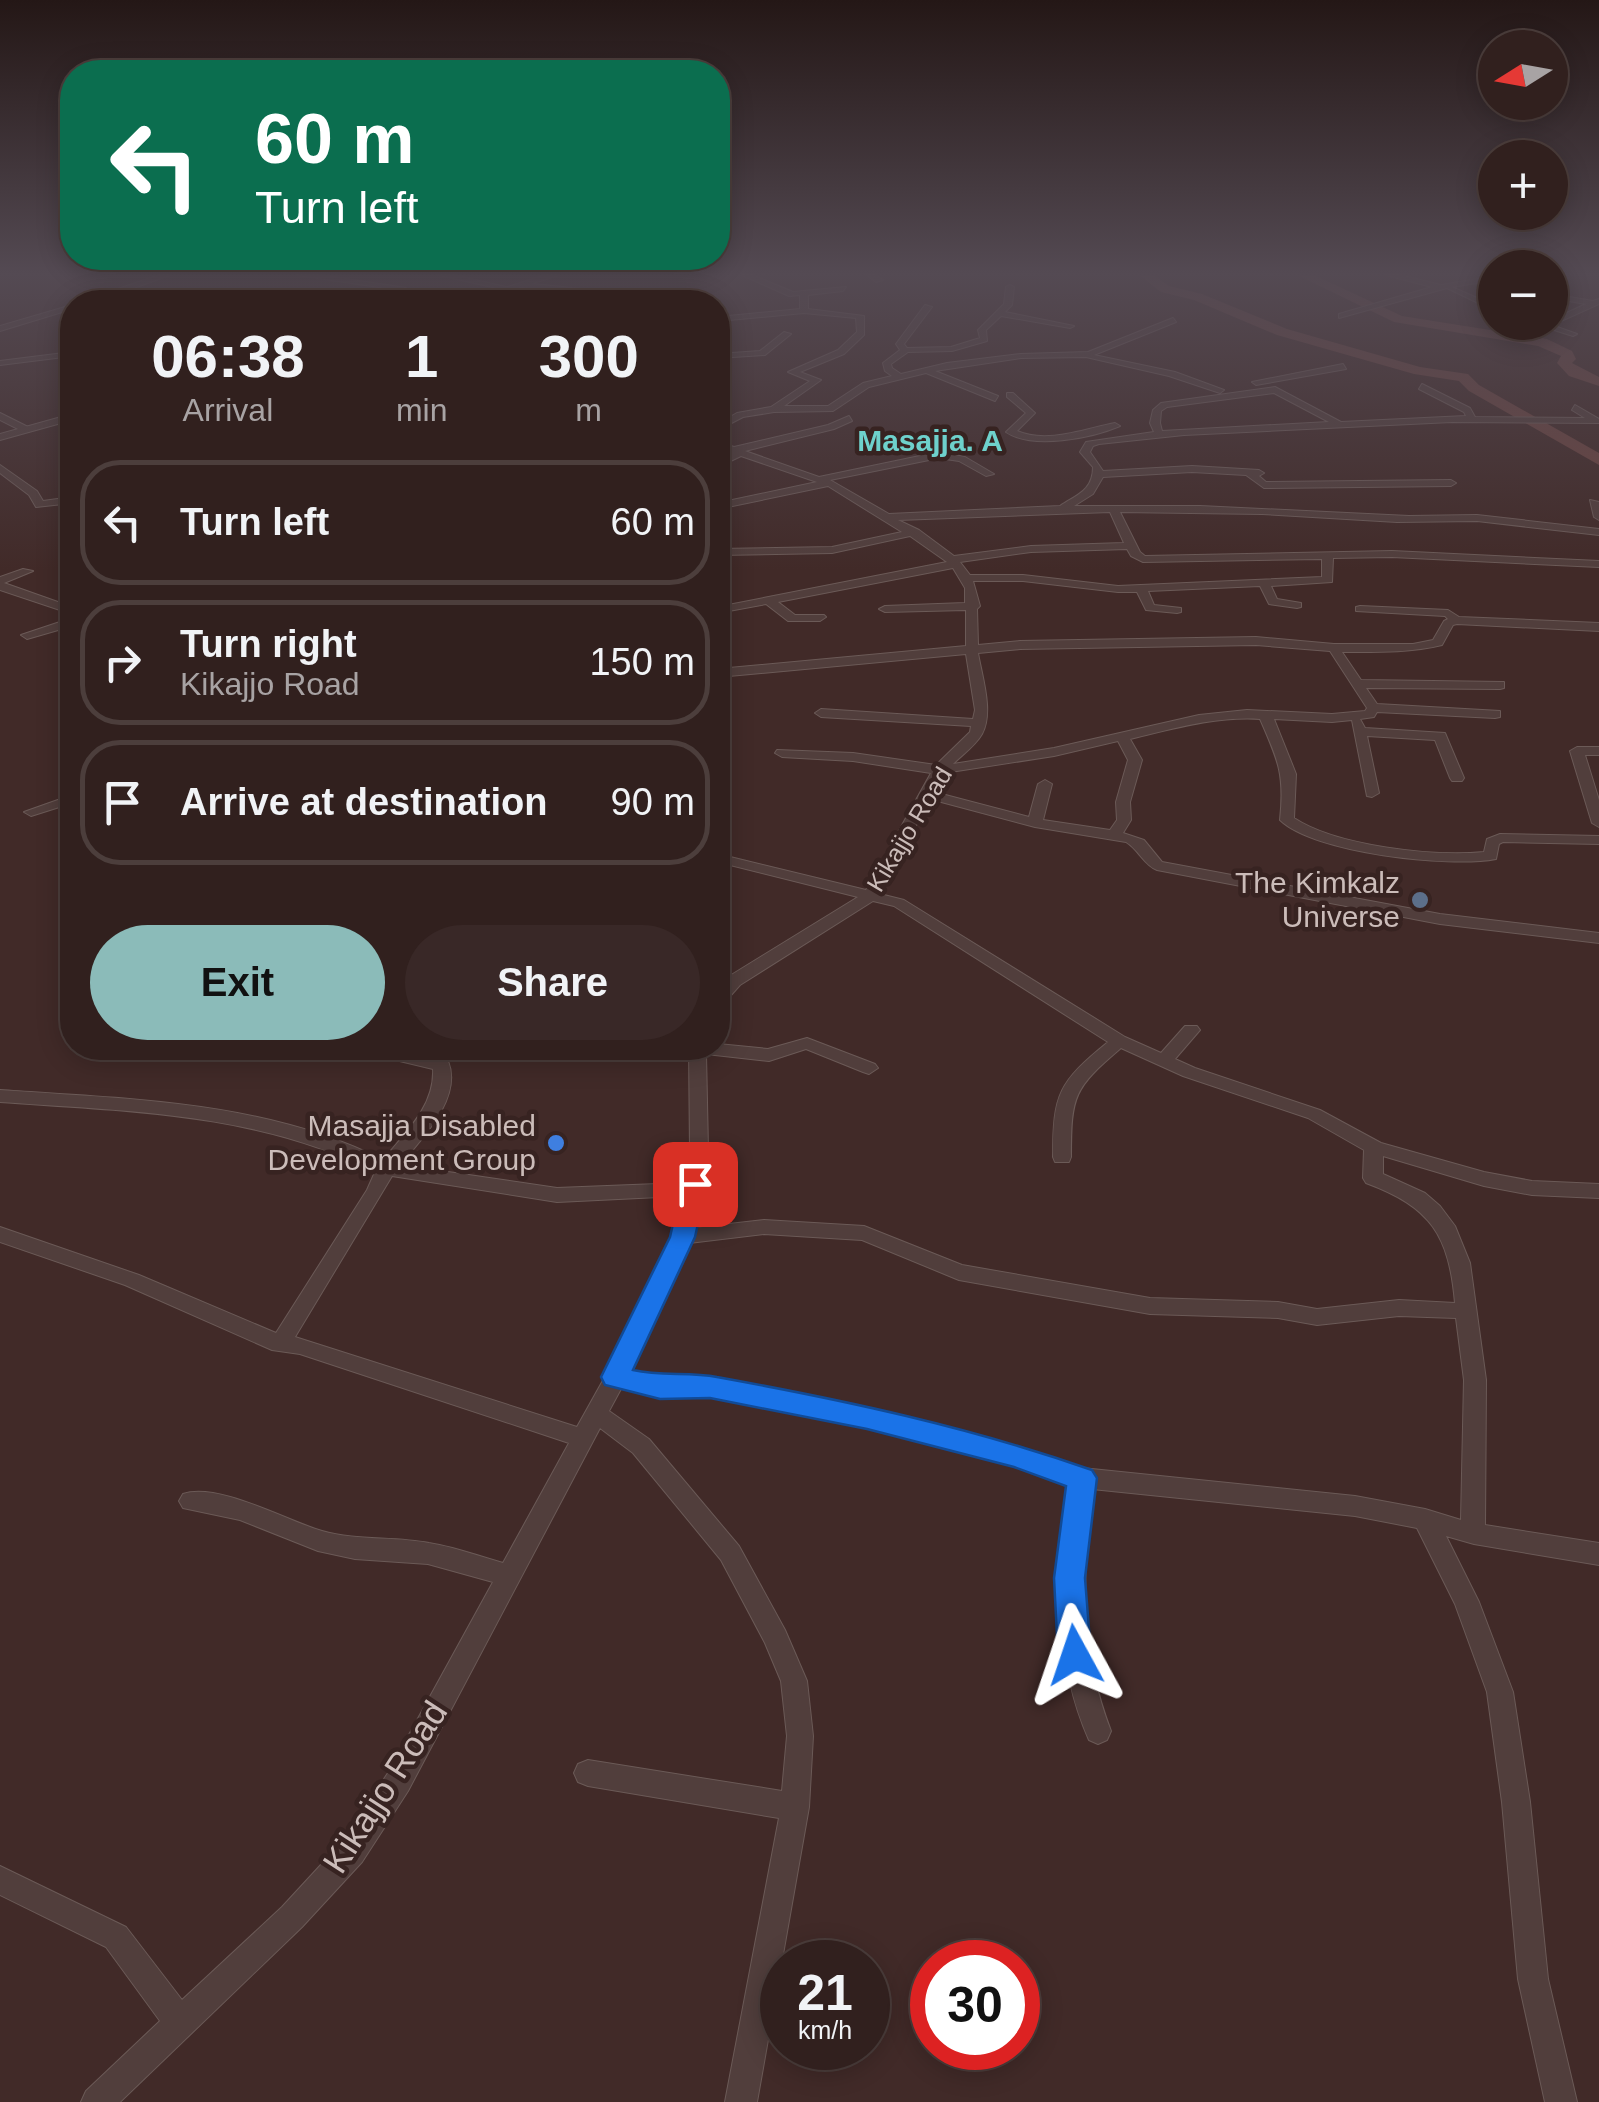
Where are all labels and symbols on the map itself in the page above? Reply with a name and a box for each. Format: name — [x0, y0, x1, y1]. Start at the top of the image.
north arrow — [1478, 30, 1568, 120]
district label: Masajja. A — [857, 424, 1003, 457]
street label: Kikajjo Road — [861, 762, 957, 896]
place label: The Kimkalz Universe — [1235, 866, 1400, 933]
marker: The Kimkalz Universe — [1409, 889, 1431, 911]
place label: Masajja Disabled Development Group — [268, 1109, 536, 1176]
marker: Masajja Disabled Development Group — [545, 1132, 567, 1154]
pin — [653, 1142, 738, 1227]
position arrow — [1023, 1603, 1127, 1707]
street label: Kikajjo Road — [315, 1694, 454, 1880]
speed limit sign: 30 — [910, 1940, 1040, 2070]

